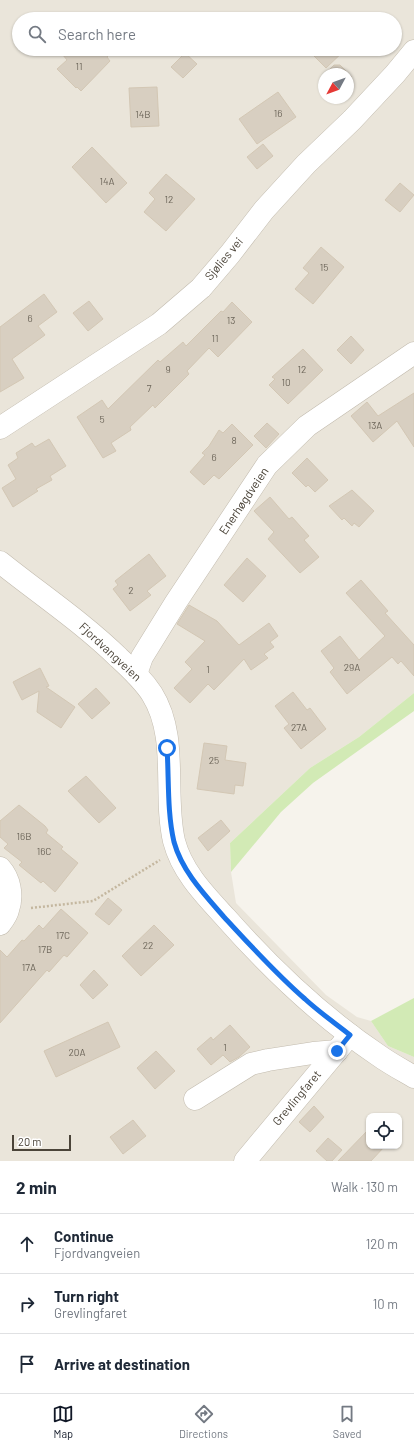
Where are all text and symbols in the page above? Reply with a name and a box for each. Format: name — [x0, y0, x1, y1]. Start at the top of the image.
search box — [12, 12, 402, 56]
icon: search — [26, 23, 48, 45]
text: Search here — [58, 25, 136, 43]
house number: 11 — [75, 60, 83, 72]
north arrow — [318, 68, 354, 104]
house number: 16 — [274, 107, 282, 119]
house number: 14B — [135, 108, 151, 120]
house number: 14A — [99, 175, 115, 187]
house number: 12 — [165, 193, 173, 205]
street label: Sjølies vei — [201, 234, 245, 283]
house number: 15 — [320, 261, 328, 273]
house number: 6 — [27, 312, 33, 324]
house number: 13 — [227, 314, 235, 326]
house number: 11 — [211, 332, 219, 344]
house number: 9 — [165, 363, 171, 375]
house number: 12 — [298, 363, 306, 375]
house number: 10 — [281, 376, 291, 388]
house number: 7 — [147, 382, 152, 394]
house number: 5 — [99, 413, 105, 425]
house number: 13A — [368, 419, 382, 431]
house number: 8 — [231, 434, 237, 446]
house number: 6 — [211, 451, 217, 463]
street label: Enerhøgdveien — [216, 464, 271, 537]
house number: 2 — [128, 584, 134, 596]
street label: Fjordvangveien — [77, 619, 145, 684]
house number: 29A — [344, 661, 360, 673]
house number: 1 — [206, 663, 210, 675]
house number: 27A — [291, 721, 307, 733]
route start — [158, 739, 176, 757]
house number: 25 — [209, 754, 219, 766]
house number: 16B — [17, 830, 31, 842]
house number: 16C — [37, 845, 51, 857]
house number: 17C — [56, 929, 70, 941]
house number: 22 — [143, 939, 153, 951]
house number: 17B — [38, 943, 52, 955]
house number: 17A — [22, 961, 36, 973]
house number: 1 — [223, 1041, 227, 1053]
route end — [328, 1042, 346, 1060]
house number: 20A — [68, 1046, 86, 1058]
street label: Grevlingfaret — [269, 1067, 323, 1128]
map controls — [366, 1113, 402, 1149]
button: locate — [366, 1113, 402, 1149]
scale bar — [12, 1133, 71, 1152]
text: 20 m — [18, 1135, 41, 1148]
text: 2 min — [16, 1177, 57, 1197]
text: Walk · 130 m — [331, 1179, 398, 1195]
text: Continue — [54, 1227, 114, 1245]
icon: ahead — [16, 1233, 38, 1255]
text: 120 m — [366, 1236, 398, 1252]
text: Fjordvangveien — [54, 1245, 140, 1261]
text: Turn right — [54, 1287, 119, 1305]
icon: right — [16, 1293, 38, 1315]
text: 10 m — [373, 1296, 398, 1312]
text: Grevlingfaret — [54, 1305, 127, 1321]
icon: arrive — [16, 1353, 38, 1375]
text: Arrive at destination — [54, 1355, 190, 1373]
tab: Map — [52, 1403, 74, 1440]
tab: Directions — [179, 1403, 228, 1440]
tab: Saved — [333, 1403, 362, 1440]

